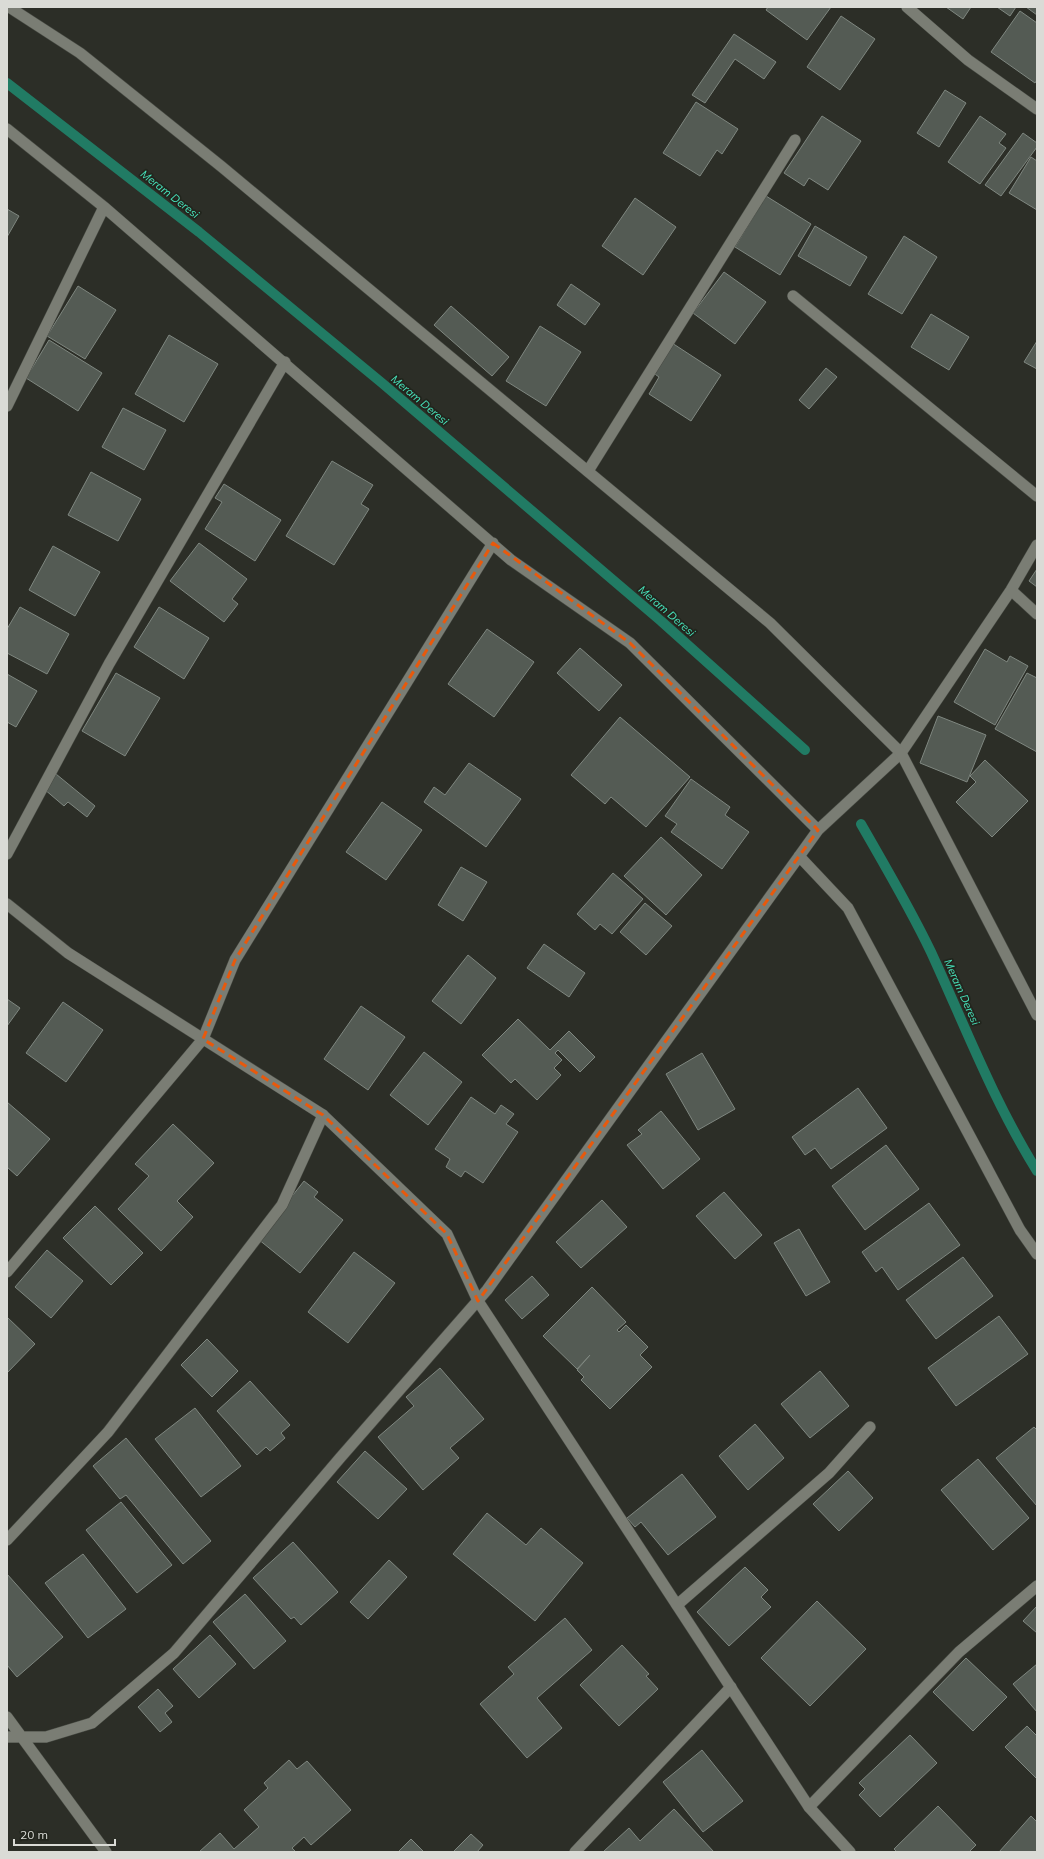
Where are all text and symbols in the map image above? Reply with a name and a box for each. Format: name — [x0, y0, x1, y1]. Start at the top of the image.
water label: Meram Deresi — [138, 167, 202, 222]
water label: Meram Deresi — [388, 372, 452, 428]
water label: Meram Deresi — [636, 583, 699, 640]
water label: Meram Deresi — [941, 957, 983, 1027]
scale bar — [14, 1821, 115, 1847]
text: 20 m — [20, 1827, 48, 1842]

